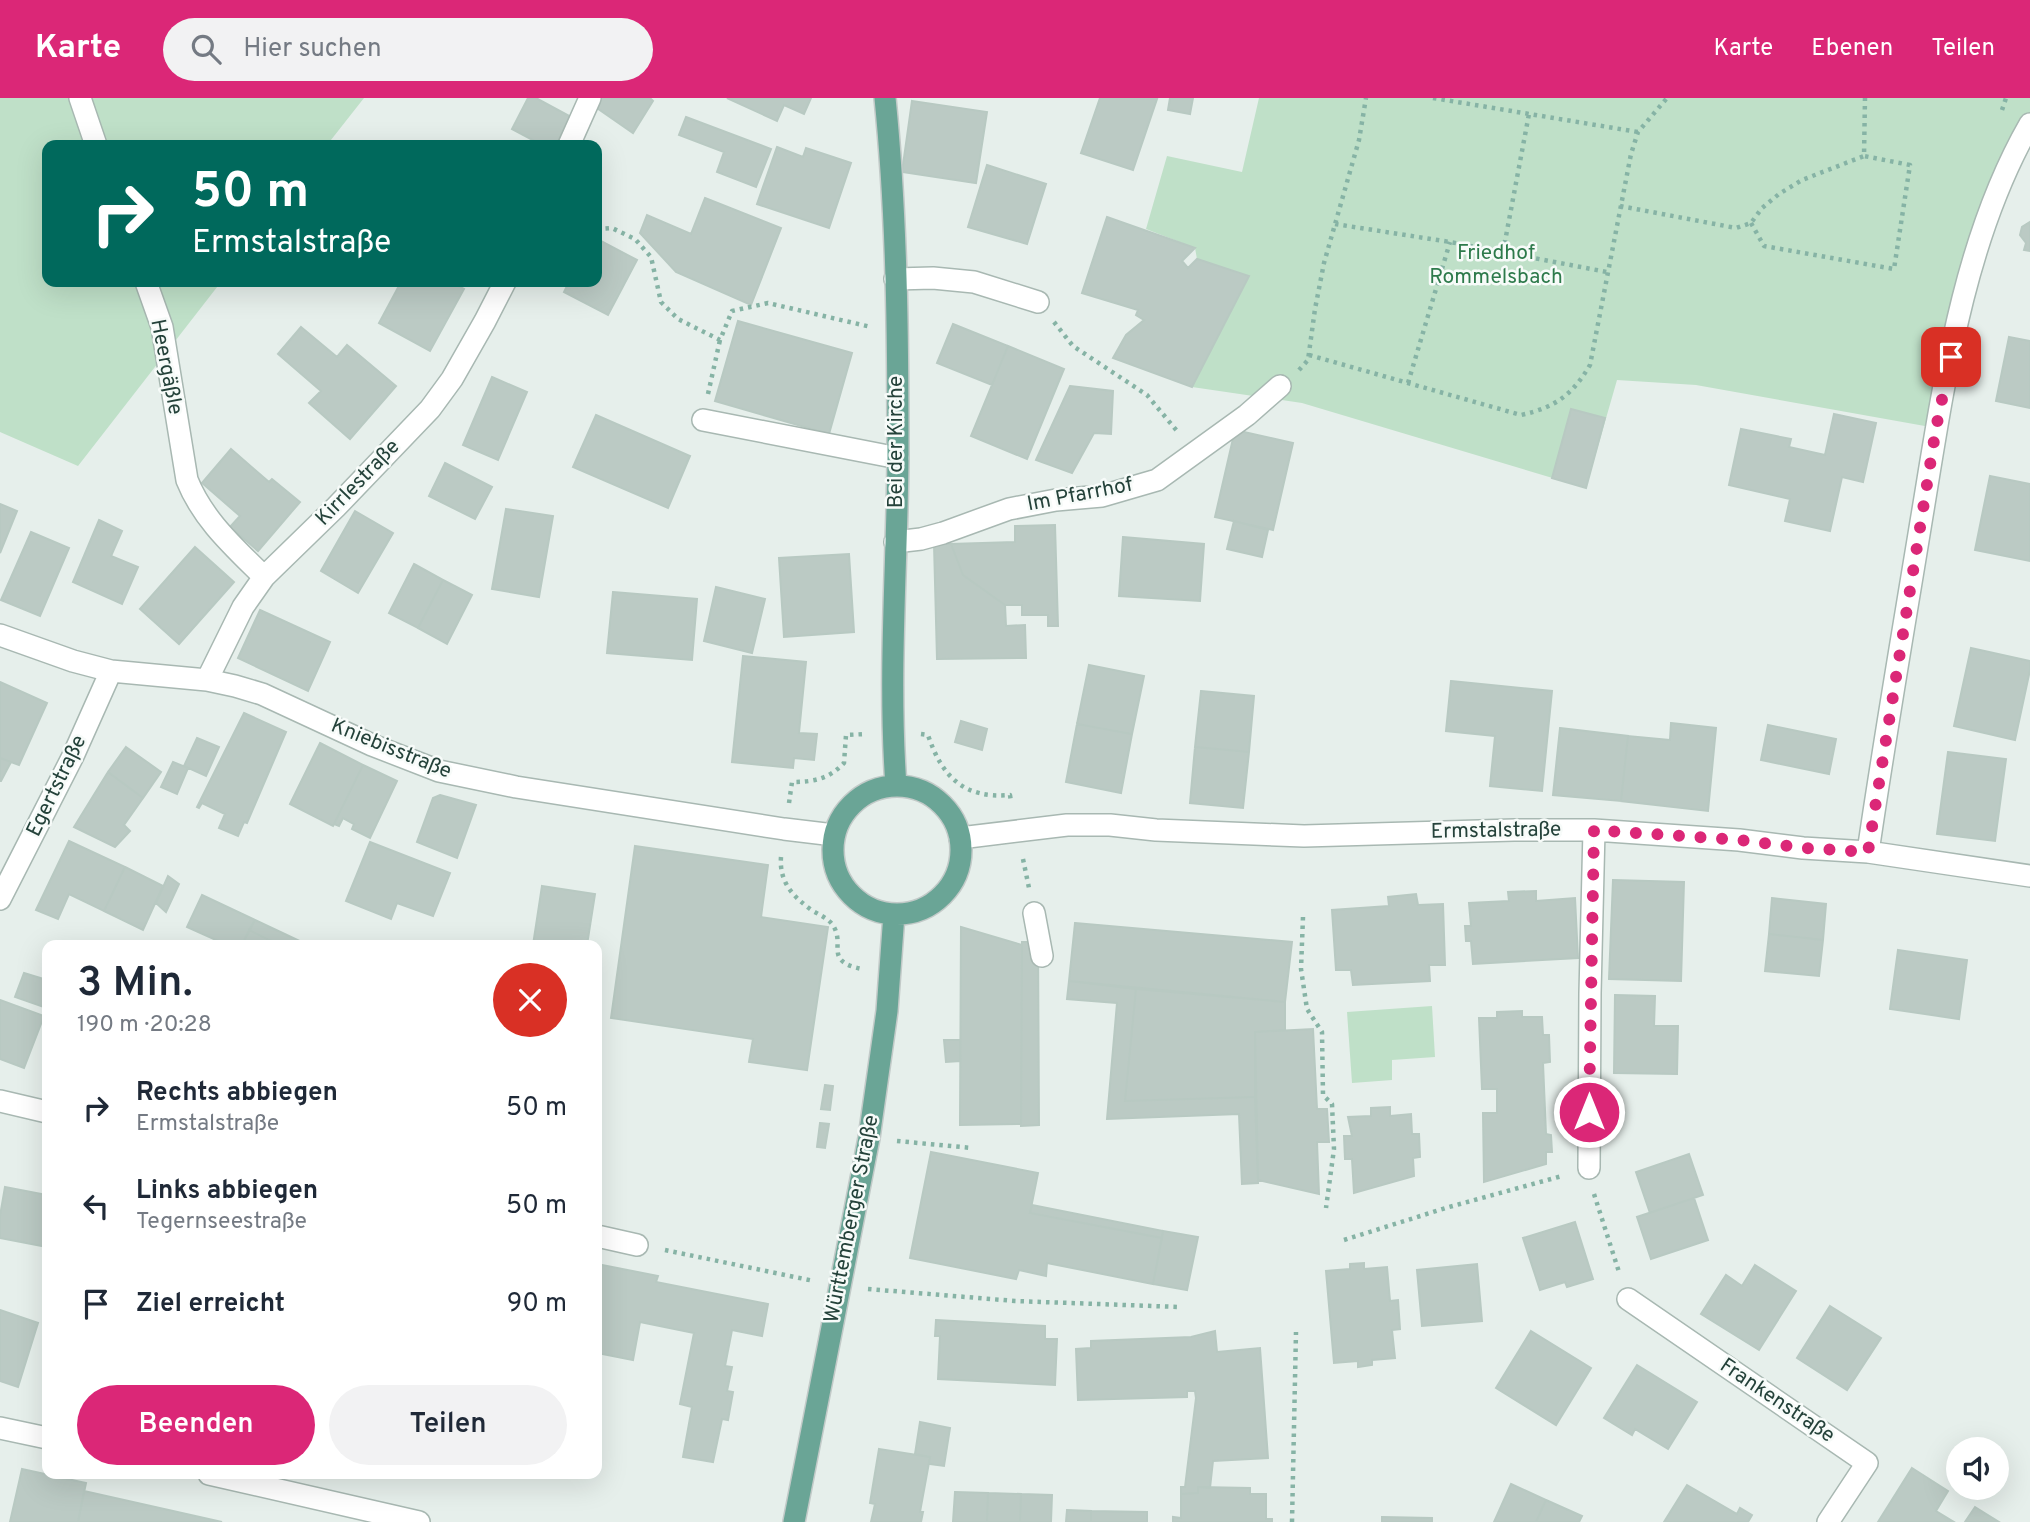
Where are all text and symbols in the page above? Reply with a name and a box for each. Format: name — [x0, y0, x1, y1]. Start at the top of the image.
search box — [163, 18, 653, 81]
text: Karte — [35, 28, 121, 70]
icon: search — [187, 30, 225, 68]
text: Hier suchen — [243, 33, 382, 66]
text: Karte — [1713, 34, 1773, 64]
text: Ebenen — [1811, 34, 1893, 64]
text: Teilen — [1931, 34, 1995, 64]
text: 50 m — [192, 163, 309, 225]
icon: right — [77, 168, 168, 259]
text: Ermstalstraße — [192, 224, 391, 264]
park label: Friedhof Rommelsbach — [1429, 240, 1563, 291]
street label: Heergäßle — [143, 317, 189, 417]
pin — [1921, 327, 1981, 387]
icon: arrive — [1932, 338, 1970, 376]
street label: Bei der Kirche — [883, 376, 910, 508]
street label: Kirrlestraße — [310, 434, 406, 532]
street label: Im Pfarrhof — [1025, 472, 1135, 518]
street label: Kniebisstraße — [327, 713, 455, 785]
street label: Egertstraße — [21, 731, 93, 841]
street label: Ermstalstraße — [1430, 816, 1562, 846]
text: 3 Min. — [77, 958, 193, 1011]
button: close — [493, 963, 567, 1037]
text: 190 m · 20:28 — [77, 1011, 212, 1040]
position arrow — [1552, 1075, 1626, 1149]
text: Rechts abbiegen — [136, 1077, 338, 1110]
icon: right — [77, 1089, 115, 1127]
text: 50 m — [506, 1092, 567, 1125]
text: Ermstalstraße — [136, 1110, 279, 1139]
street label: Württemberger Straße — [819, 1113, 885, 1325]
text: Links abbiegen — [136, 1175, 318, 1208]
icon: left — [77, 1187, 115, 1225]
text: 50 m — [506, 1190, 567, 1223]
text: Tegernseestraße — [136, 1208, 307, 1237]
icon: arrive — [77, 1285, 115, 1323]
text: Ziel erreicht — [136, 1288, 285, 1321]
text: 90 m — [507, 1288, 567, 1321]
street label: Frankenstraße — [1714, 1353, 1840, 1449]
button: Beenden — [77, 1385, 315, 1465]
button: Teilen — [329, 1385, 567, 1465]
map controls — [1946, 1437, 2009, 1500]
button: sound — [1946, 1437, 2009, 1500]

